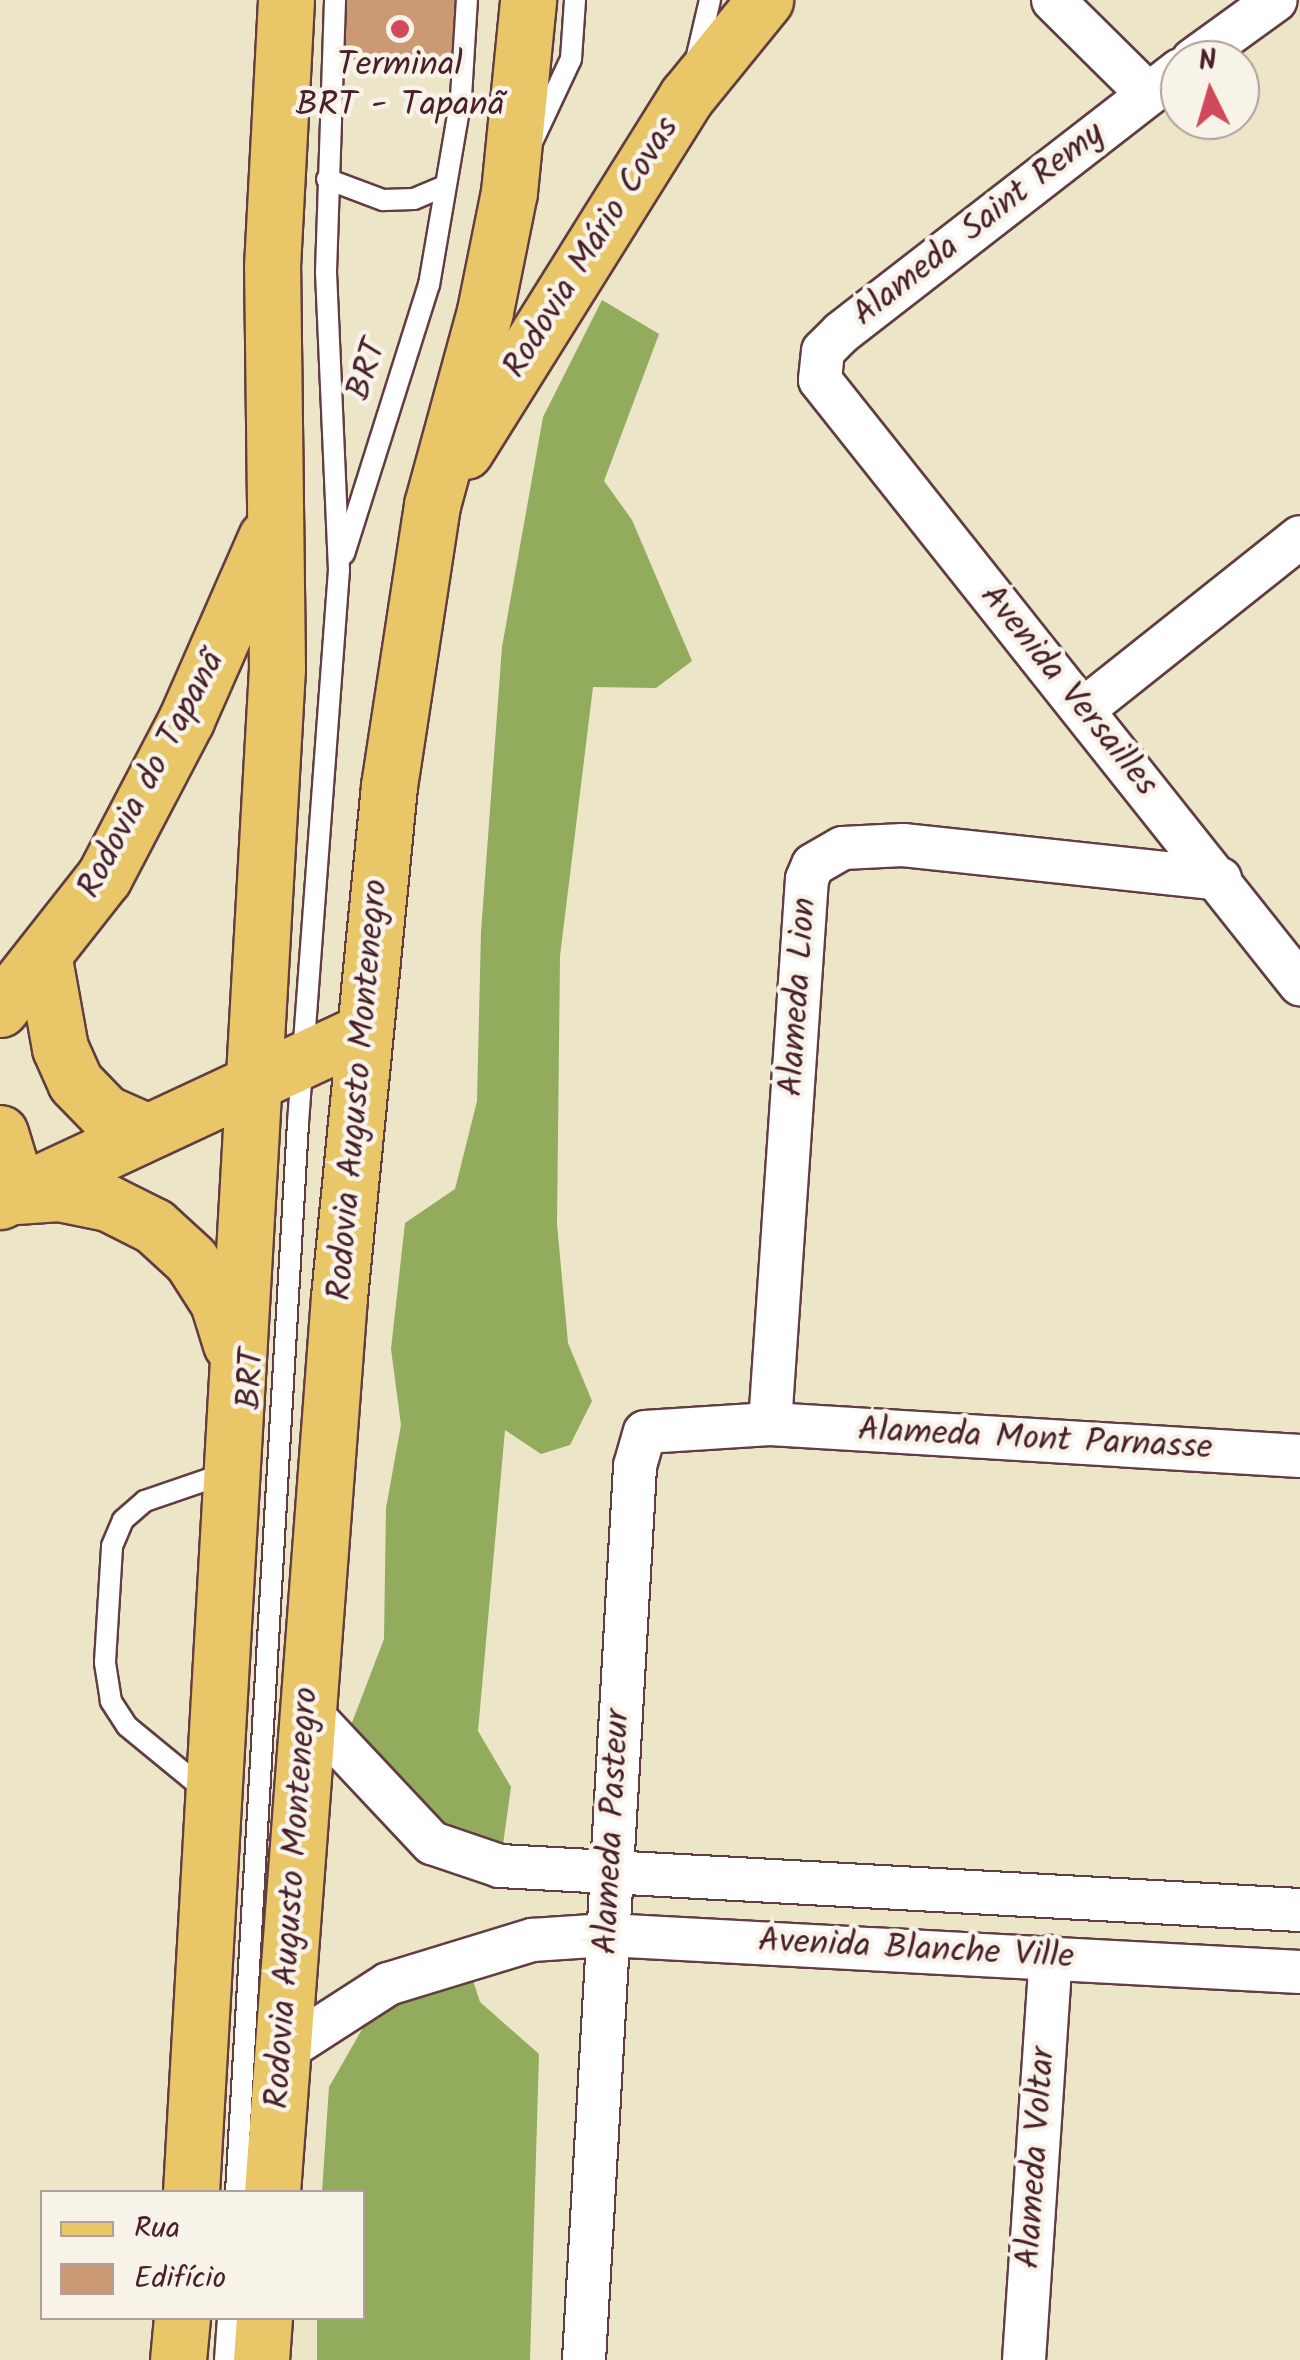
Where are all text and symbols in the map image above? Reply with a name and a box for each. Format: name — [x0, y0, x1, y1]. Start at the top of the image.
marker: Terminal BRT - Tapanã — [389, 18, 411, 40]
text: N — [1197, 38, 1218, 85]
north arrow — [1160, 40, 1260, 140]
place label: Terminal BRT - Tapanã — [295, 45, 505, 127]
street label: Rodovia Mário Covas — [495, 110, 689, 386]
street label: Alameda Saint Remy — [845, 114, 1113, 336]
street label: BRT — [339, 334, 397, 406]
street label: Avenida Versailles — [970, 577, 1166, 805]
street label: Rodovia do Tapanã — [69, 644, 235, 906]
street label: Rodovia Augusto Montenegro — [320, 877, 398, 1303]
street label: Alameda Lion — [771, 896, 827, 1098]
street label: BRT — [229, 1347, 275, 1411]
street label: Alameda Mont Parnasse — [857, 1410, 1213, 1470]
street label: Rodovia Augusto Montenegro — [257, 1686, 329, 2110]
street label: Alameda Pasteur — [586, 1708, 640, 1956]
street label: Avenida Blanche Ville — [757, 1921, 1075, 1979]
street label: Alameda Voltar — [1008, 2046, 1066, 2270]
legend — [40, 2190, 365, 2320]
text: Rua — [134, 2205, 180, 2253]
text: Edifício — [134, 2255, 226, 2303]

